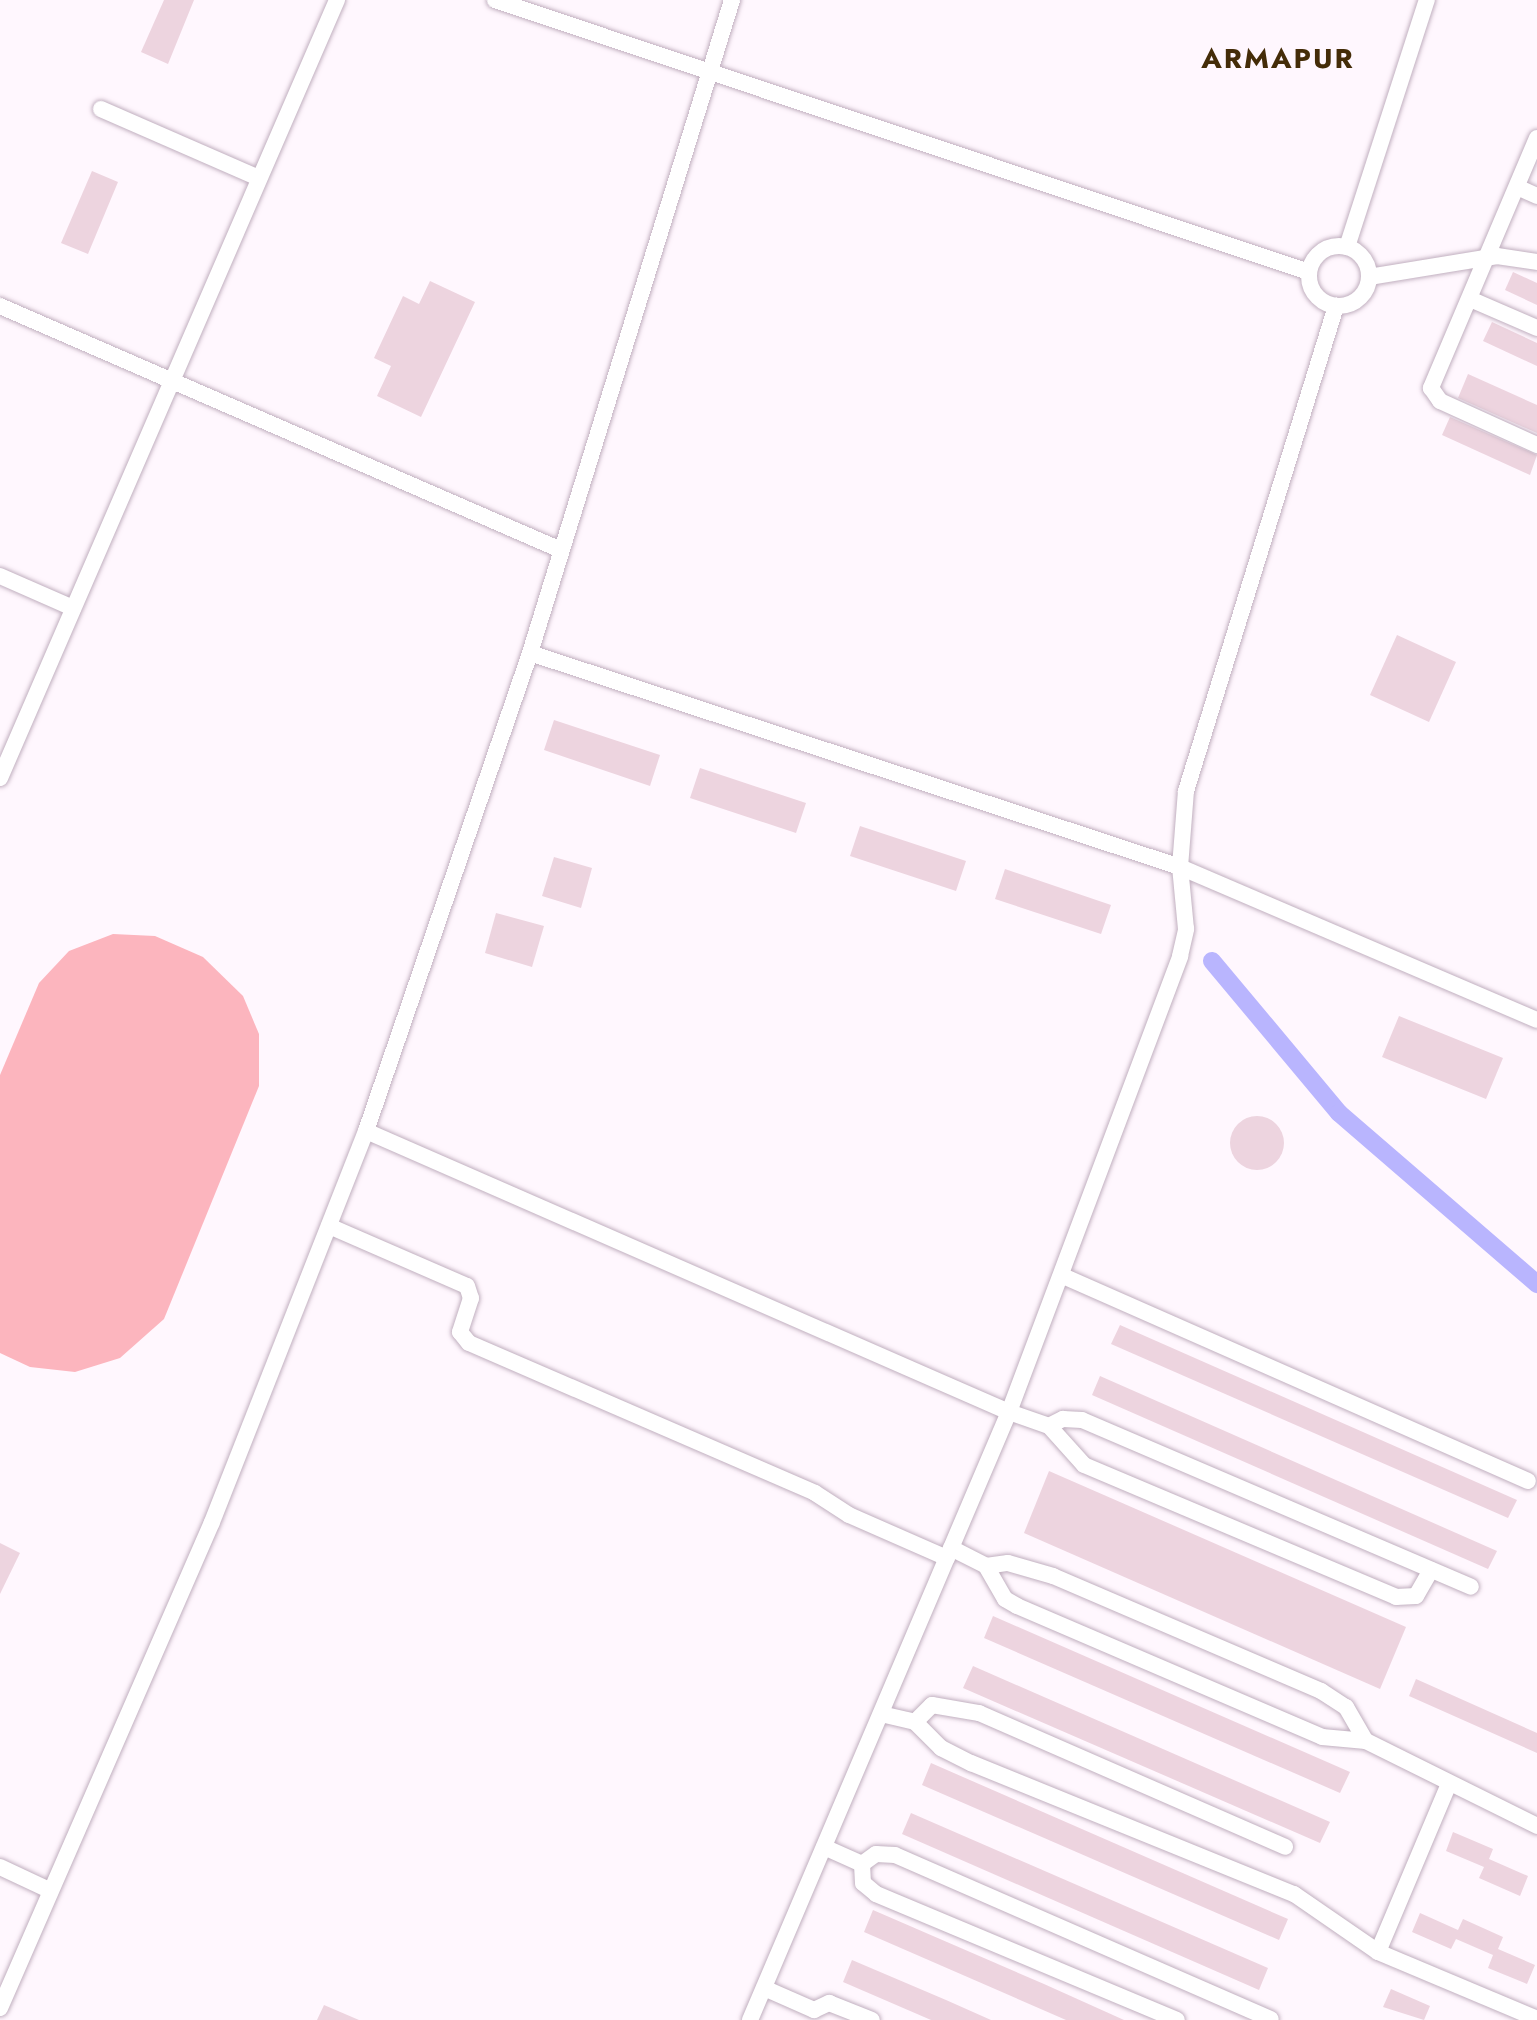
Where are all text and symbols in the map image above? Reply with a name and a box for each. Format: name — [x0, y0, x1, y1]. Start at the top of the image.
district label: ARMAPUR — [1202, 42, 1354, 76]

